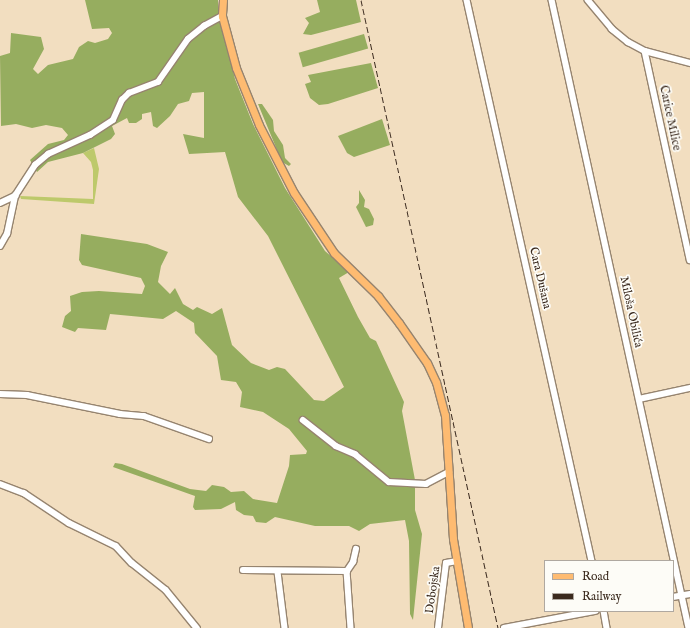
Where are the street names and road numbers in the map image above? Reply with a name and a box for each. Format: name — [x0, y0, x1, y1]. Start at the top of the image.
street label: Carice Milice — [656, 84, 684, 152]
street label: Cara Dušana — [526, 246, 554, 310]
street label: Miloša Obilića — [616, 275, 646, 349]
street label: Dobojska — [423, 565, 443, 615]

